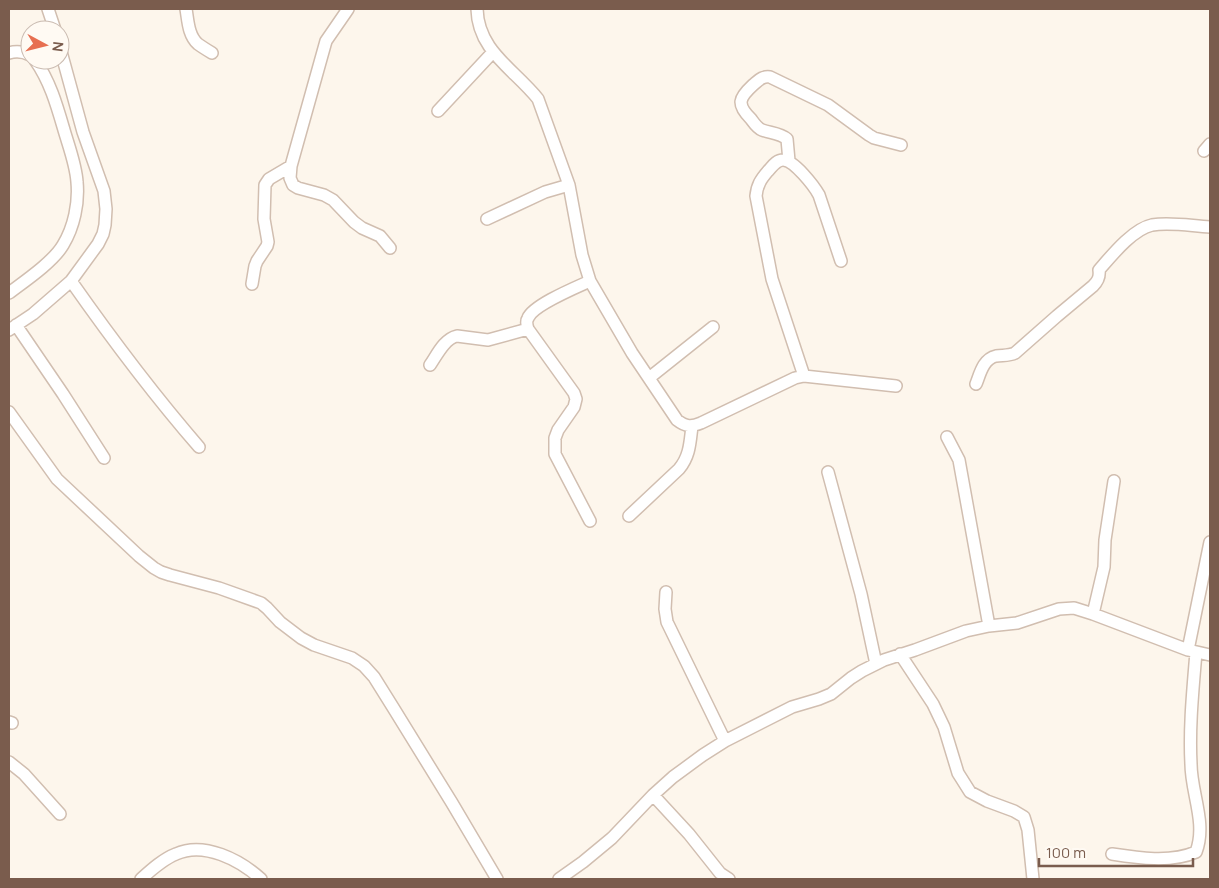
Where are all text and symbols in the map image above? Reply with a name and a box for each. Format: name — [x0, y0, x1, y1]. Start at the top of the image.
north arrow — [20, 20, 70, 70]
text: N — [48, 40, 68, 53]
scale bar — [1039, 836, 1193, 868]
text: 100 m — [1046, 842, 1086, 863]

